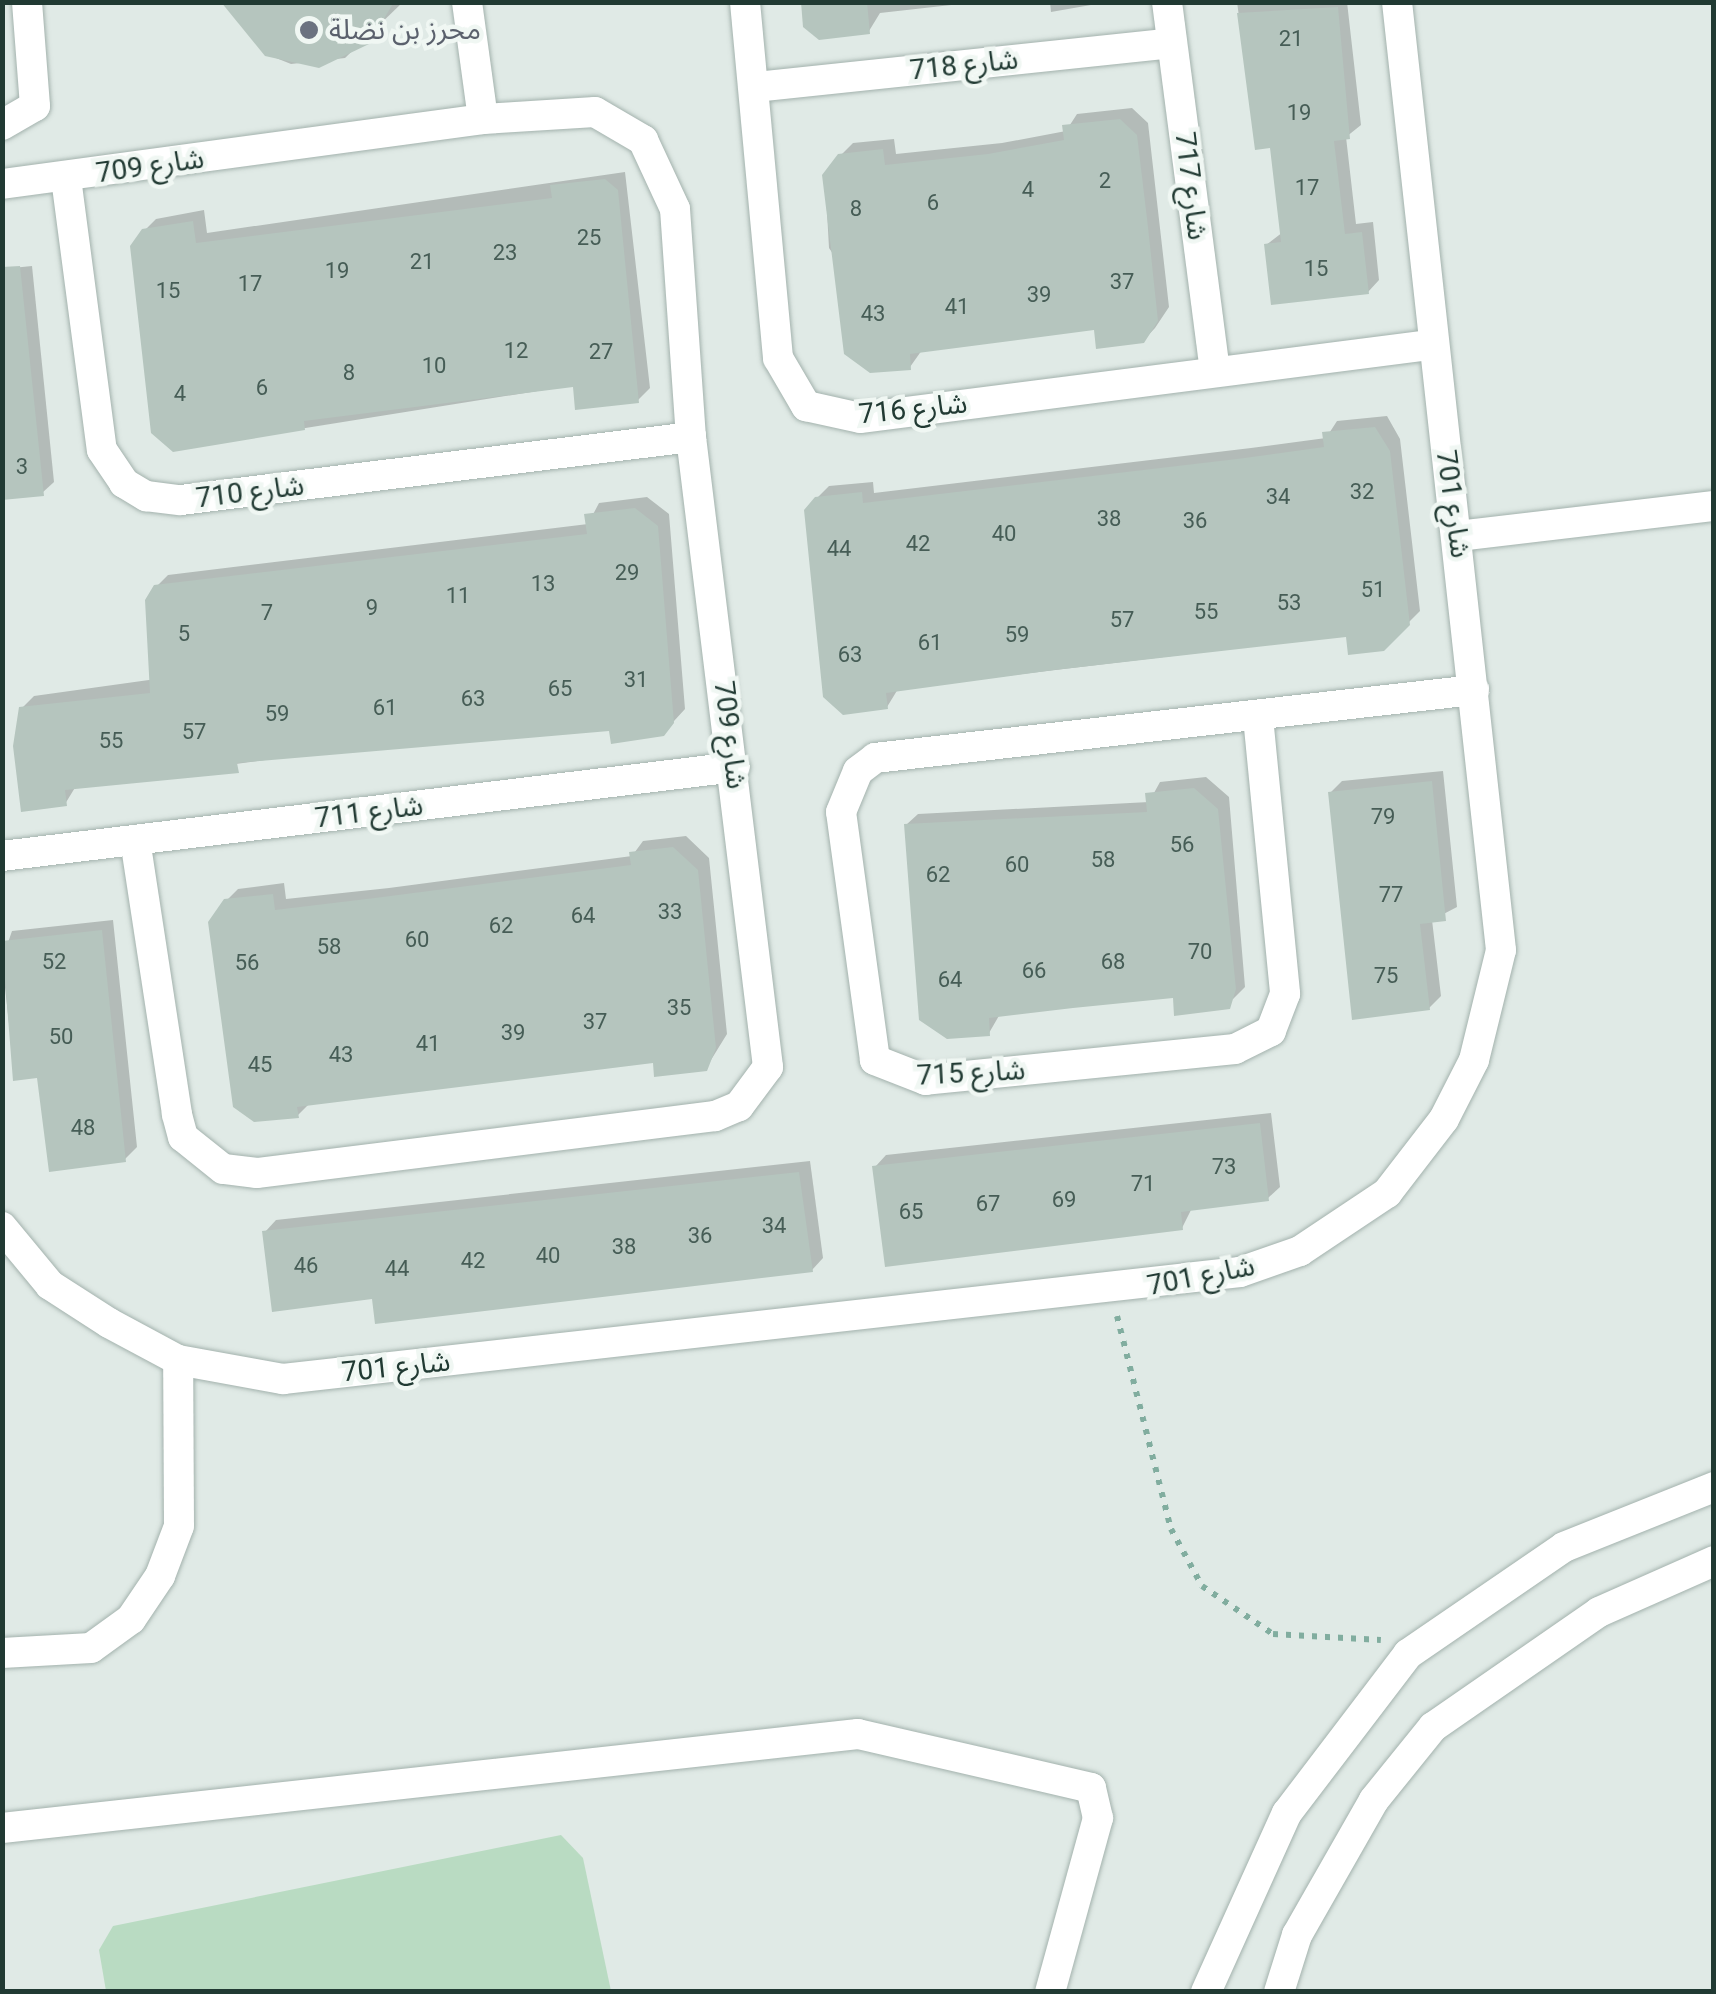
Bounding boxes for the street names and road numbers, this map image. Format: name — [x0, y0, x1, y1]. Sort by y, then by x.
street label: شارع 718 — [908, 43, 1020, 87]
street label: شارع 717 — [1168, 130, 1214, 242]
street label: شارع 709 — [94, 142, 206, 190]
street label: شارع 716 — [857, 387, 969, 431]
street label: شارع 701 — [1429, 448, 1477, 560]
street label: شارع 710 — [194, 469, 306, 515]
street label: شارع 709 — [707, 679, 753, 791]
street label: شارع 711 — [313, 789, 425, 835]
street label: شارع 715 — [916, 1053, 1026, 1093]
street label: شارع 701 — [1144, 1249, 1258, 1303]
street label: شارع 701 — [340, 1345, 452, 1389]

